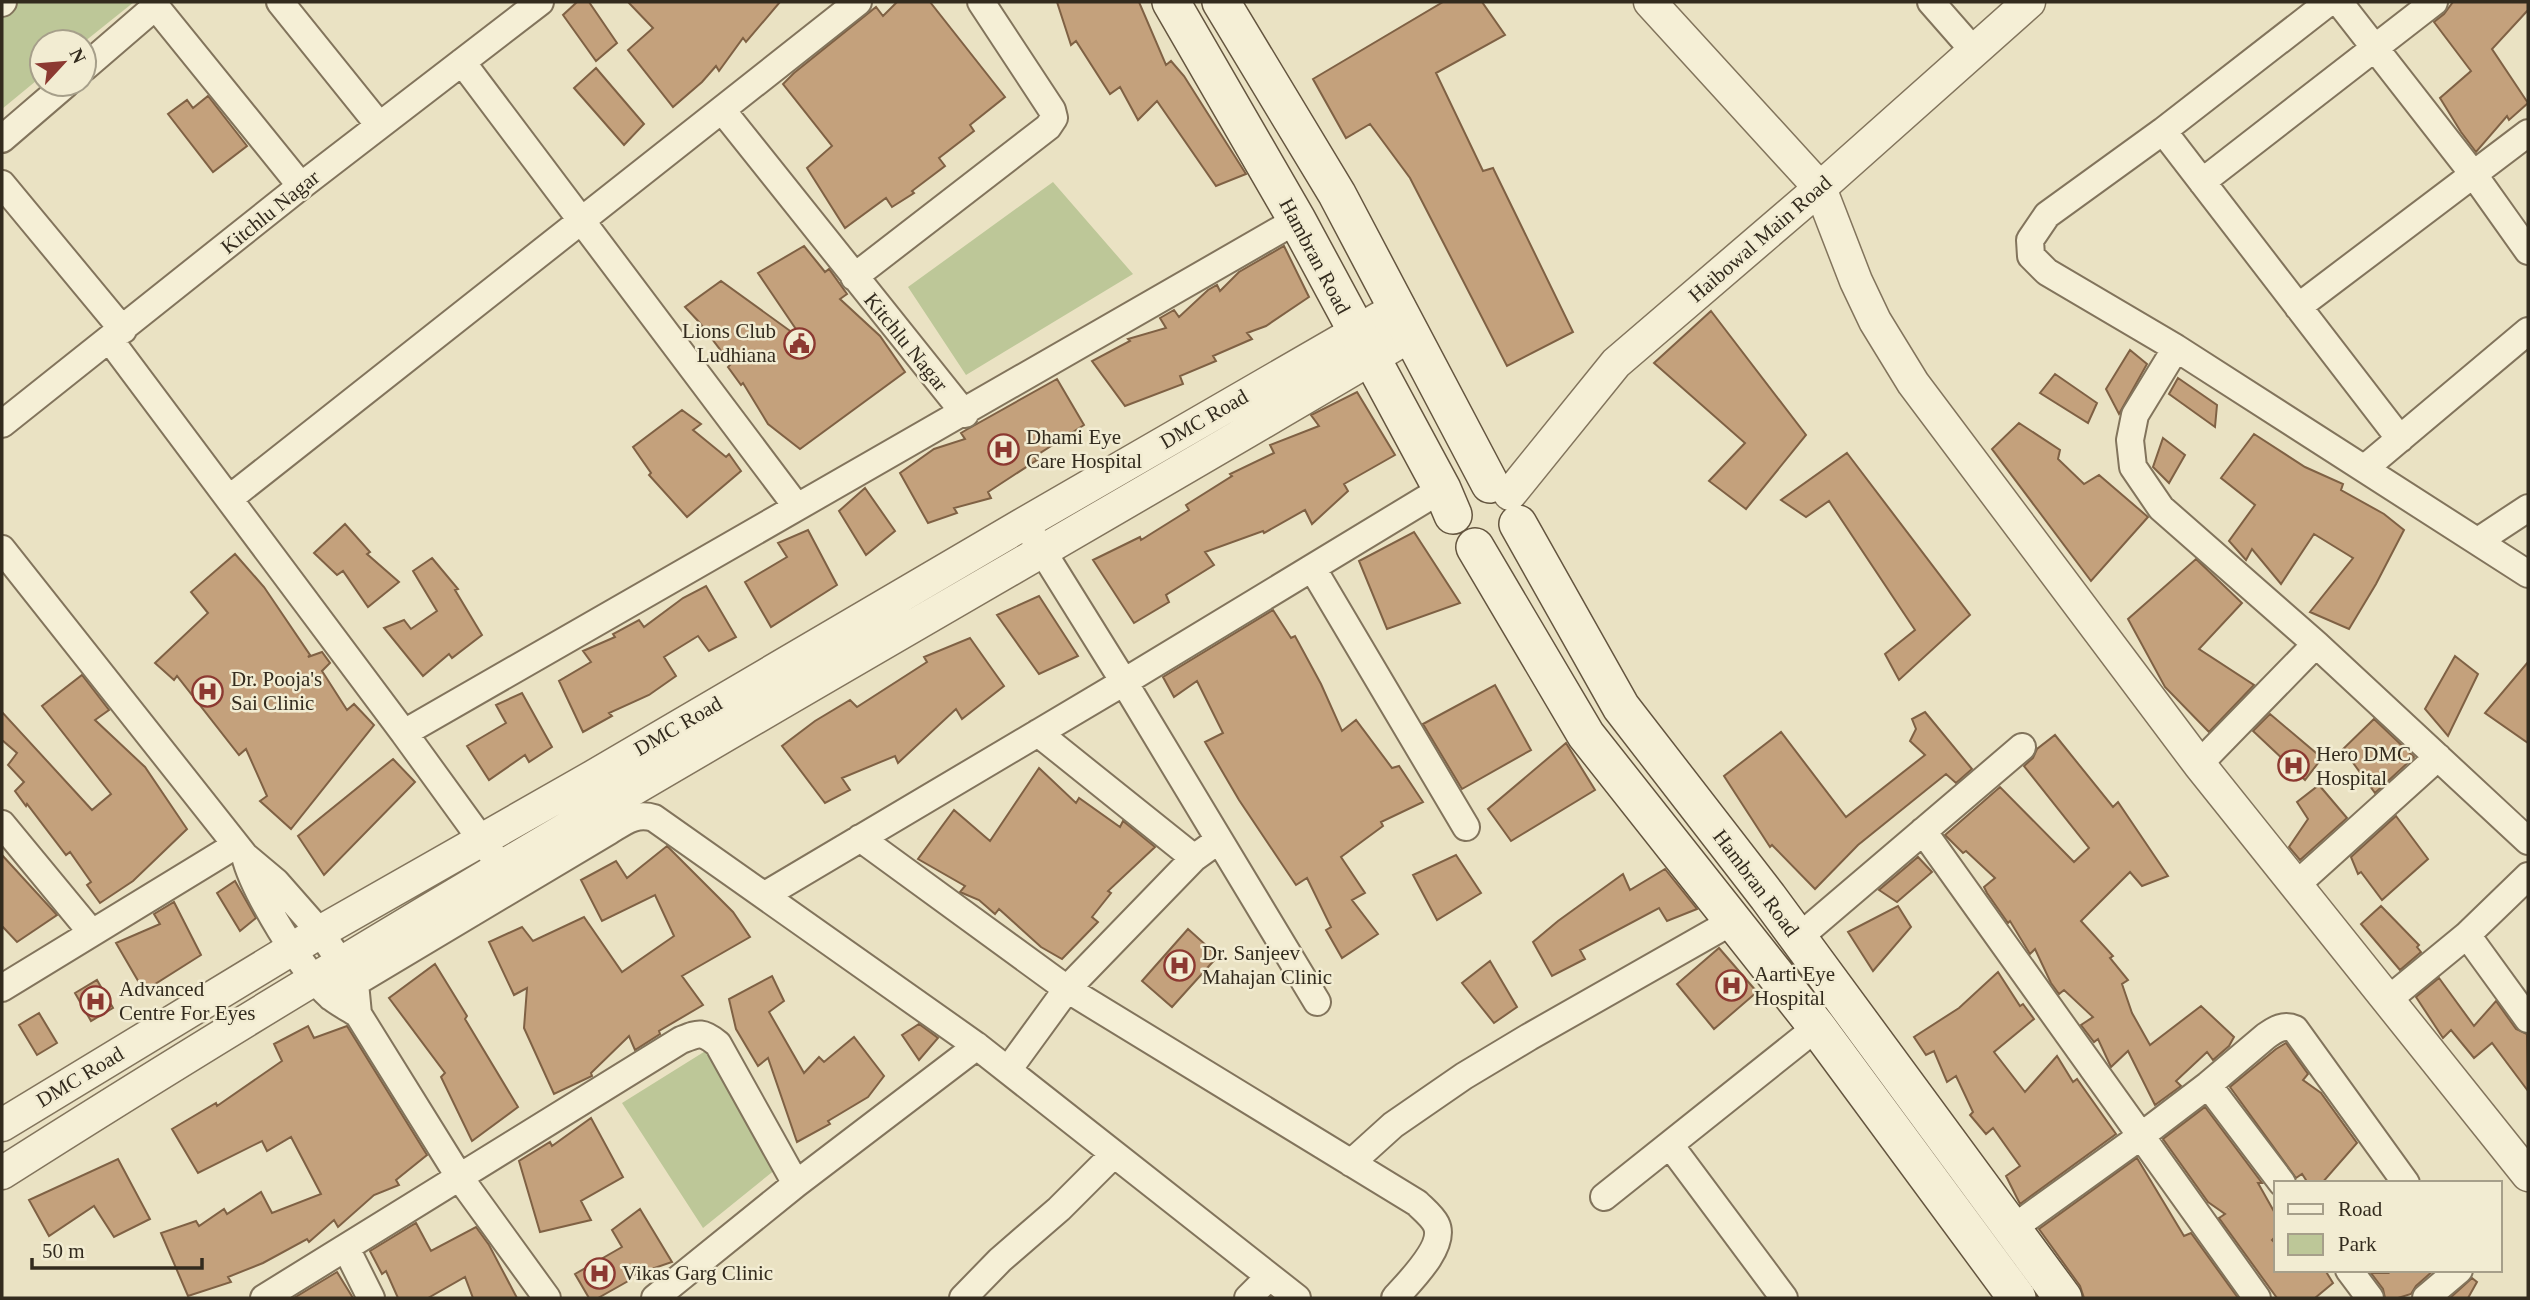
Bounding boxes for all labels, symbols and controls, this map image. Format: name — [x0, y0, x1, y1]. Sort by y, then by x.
north arrow — [28, 28, 98, 98]
text: N — [65, 45, 90, 67]
street label: Kitchlu Nagar — [216, 165, 324, 259]
street label: Haibowal Main Road — [1684, 170, 1836, 307]
street label: Hambran Road — [1274, 194, 1356, 318]
street label: Kitchlu Nagar — [859, 288, 953, 396]
place label: Lions Club Ludhiana — [682, 319, 777, 367]
public building icon: Lions Club Ludhiana — [782, 326, 816, 360]
street label: DMC Road — [1156, 384, 1253, 454]
place label: Dhami Eye Care Hospital — [1026, 425, 1142, 473]
hospital icon: Dhami Eye Care Hospital — [986, 432, 1020, 466]
place label: Dr. Pooja's Sai Clinic — [231, 667, 322, 715]
hospital icon: Dr. Pooja's Sai Clinic — [191, 674, 225, 708]
street label: DMC Road — [630, 691, 727, 761]
place label: Hero DMC Hospital — [2316, 742, 2411, 790]
hospital icon: Hero DMC Hospital — [2276, 749, 2310, 783]
street label: Hambran Road — [1708, 825, 1804, 942]
place label: Dr. Sanjeev Mahajan Clinic — [1202, 941, 1332, 989]
hospital icon: Dr. Sanjeev Mahajan Clinic — [1162, 948, 1196, 982]
place label: Aarti Eye Hospital — [1754, 962, 1835, 1010]
hospital icon: Aarti Eye Hospital — [1714, 969, 1748, 1003]
place label: Advanced Centre For Eyes — [119, 977, 255, 1025]
hospital icon: Advanced Centre For Eyes — [79, 984, 113, 1018]
street label: DMC Road — [32, 1041, 128, 1112]
legend — [2274, 1181, 2502, 1272]
text: Road — [2338, 1197, 2383, 1221]
scale bar — [32, 1226, 201, 1270]
text: Park — [2338, 1232, 2377, 1256]
text: 50 m — [42, 1239, 85, 1263]
hospital icon: Vikas Garg Clinic — [582, 1256, 616, 1290]
place label: Vikas Garg Clinic — [622, 1261, 773, 1285]

